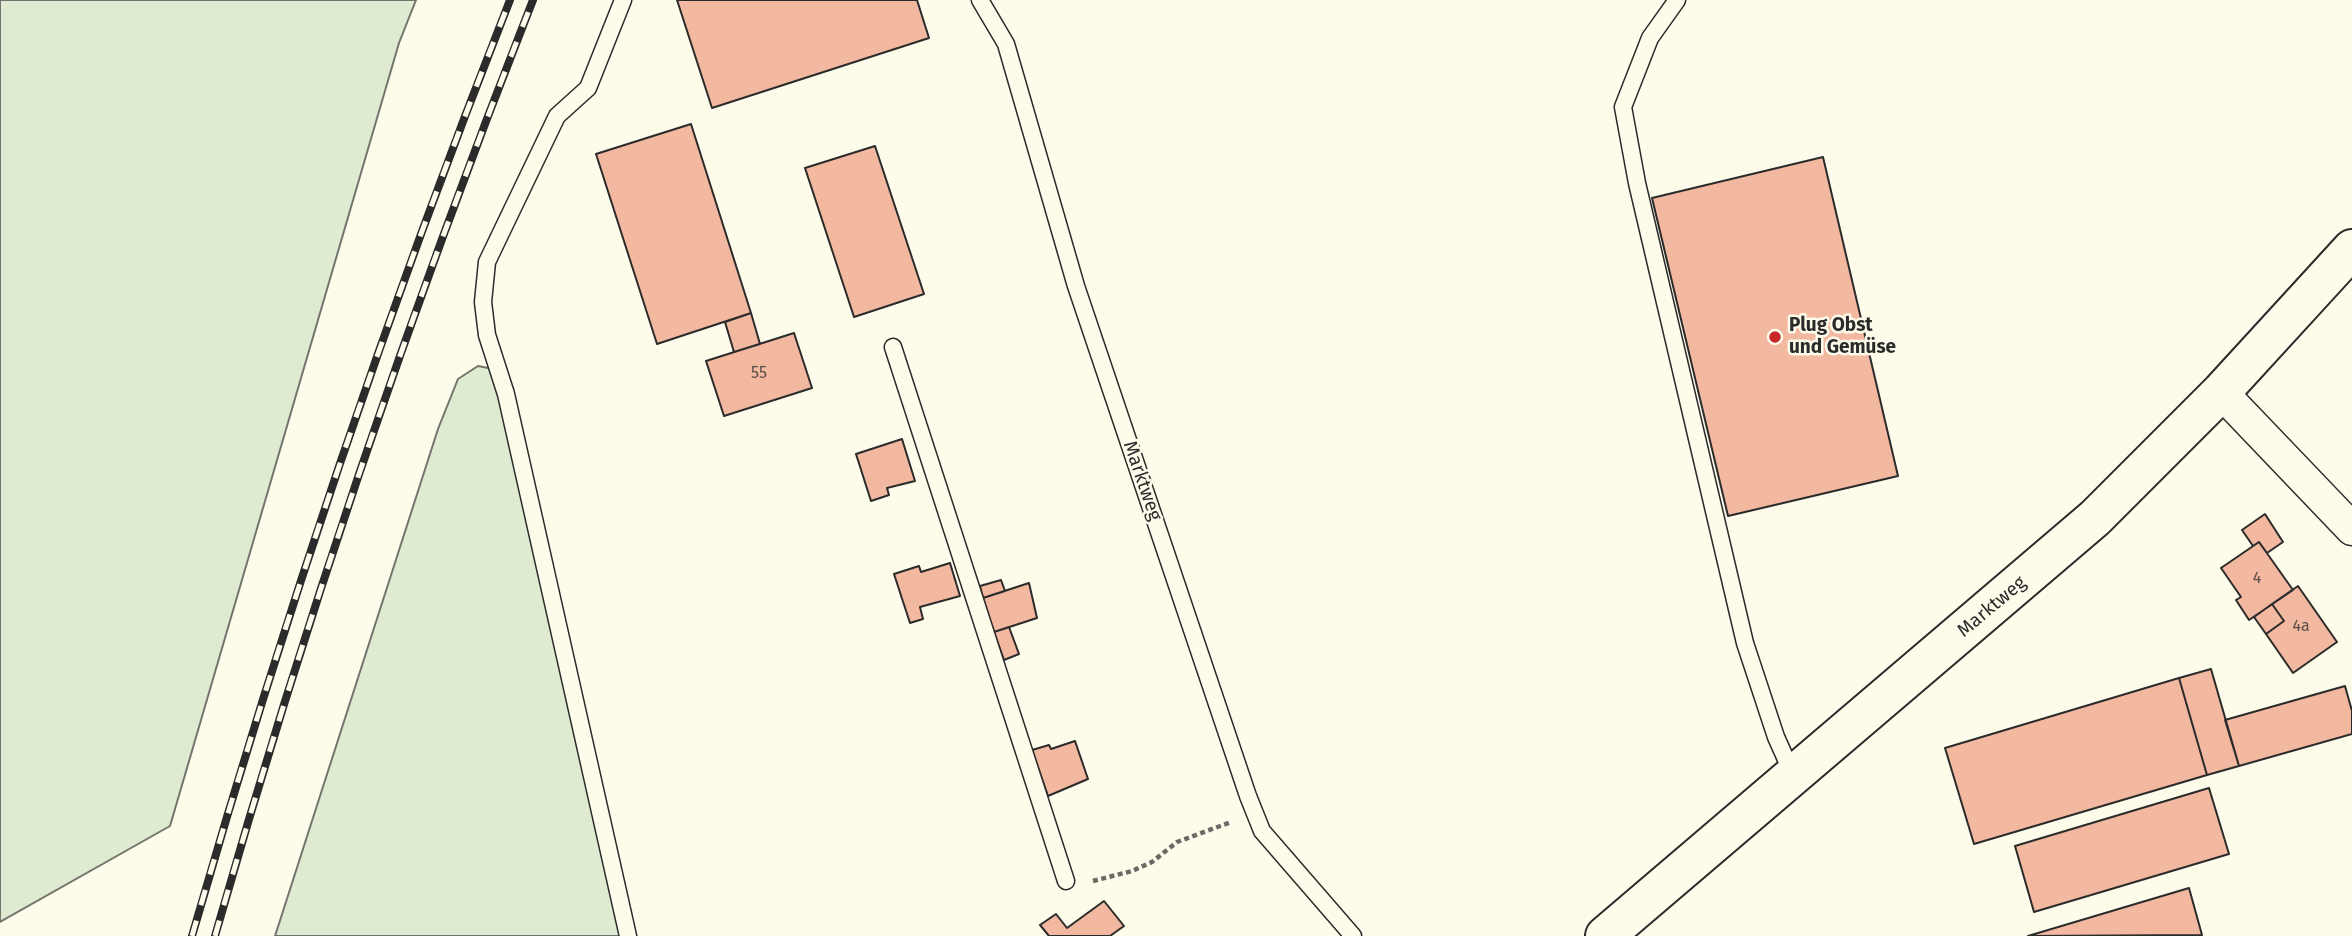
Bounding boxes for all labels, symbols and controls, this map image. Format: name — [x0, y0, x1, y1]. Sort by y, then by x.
place label: Plug Obst und Gemüse — [1789, 315, 1896, 359]
marker: Plug Obst und Gemüse — [1767, 329, 1783, 345]
house number: 55 — [751, 364, 767, 384]
street label: Marktweg — [1118, 438, 1166, 524]
house number: 4 — [2253, 569, 2261, 589]
street label: Marktweg — [1953, 572, 2031, 642]
house number: 4a — [2292, 617, 2310, 637]

